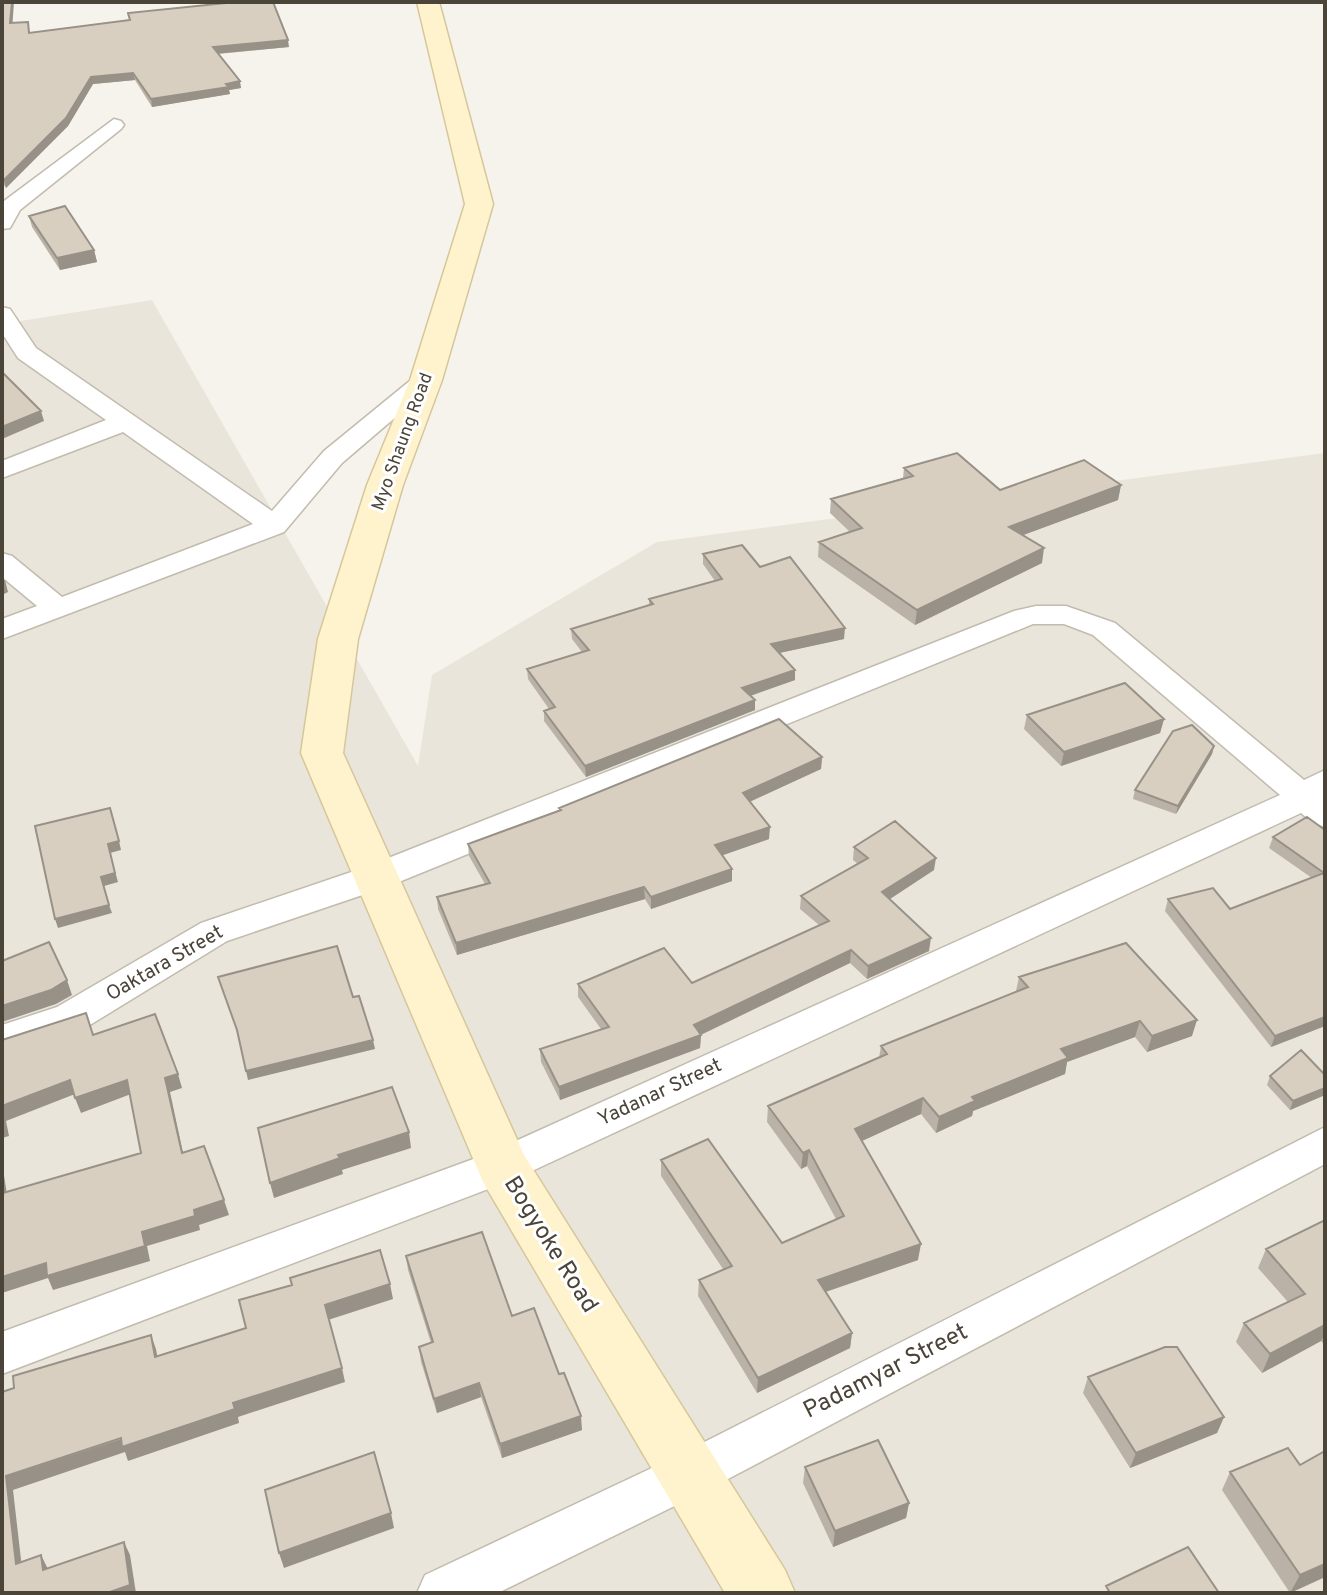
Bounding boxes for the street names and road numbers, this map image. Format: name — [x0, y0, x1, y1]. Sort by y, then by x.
street label: Myo Shaung Road — [367, 370, 439, 514]
street label: Oaktara Street — [102, 920, 228, 1008]
street label: Yadanar Street — [594, 1053, 726, 1133]
street label: Bogyoke Road — [496, 1171, 604, 1319]
street label: Padamyar Street — [799, 1318, 973, 1426]

